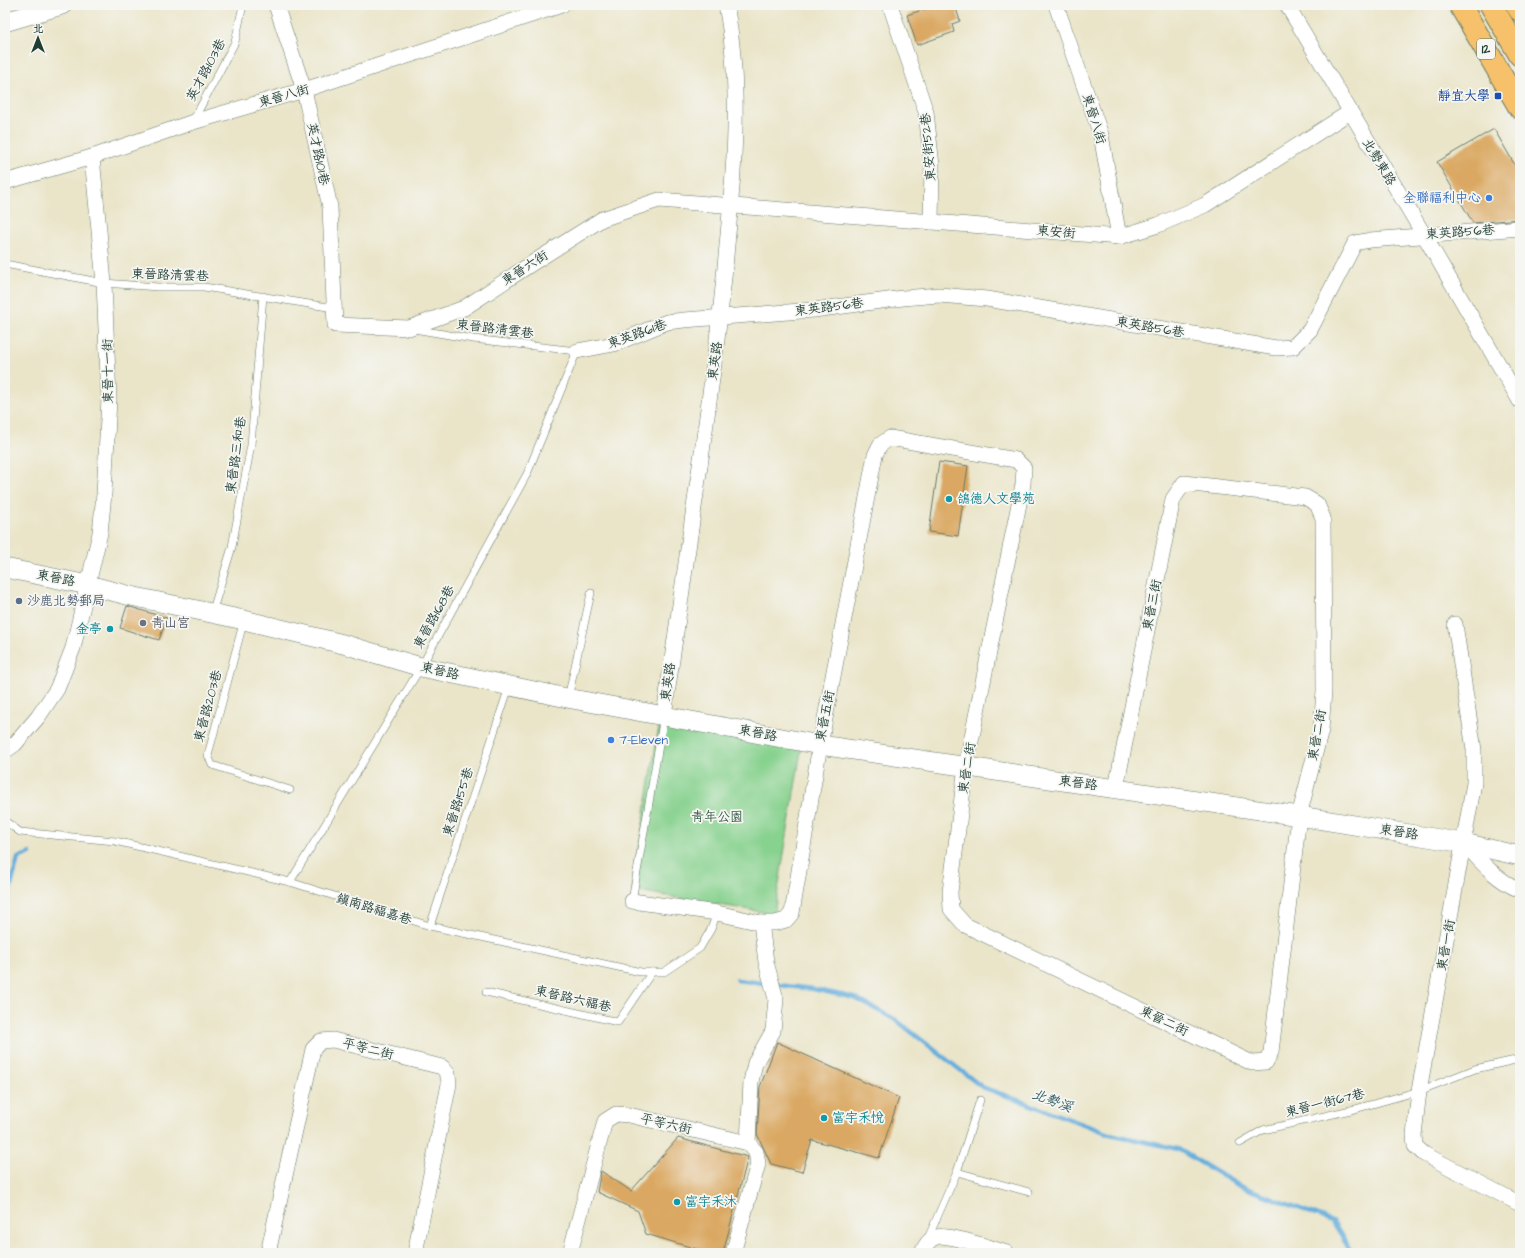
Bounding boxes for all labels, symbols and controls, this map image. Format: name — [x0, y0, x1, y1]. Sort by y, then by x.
north arrow — [18, 18, 58, 58]
text: 北 — [33, 21, 44, 36]
street label: 英才路103巷 — [182, 36, 230, 104]
road number: 12 — [1477, 39, 1495, 59]
street label: 東晉八街 — [257, 80, 311, 112]
place label: 靜宜大學 — [1438, 87, 1490, 105]
street label: 東晉八街 — [1078, 91, 1110, 147]
marker: 靜宜大學 — [1493, 91, 1503, 101]
street label: 東安街52巷 — [916, 112, 940, 182]
street label: 英才路101巷 — [303, 121, 333, 187]
street label: 北勢東路 — [1358, 135, 1400, 189]
place label: 全聯福利中心 — [1403, 189, 1481, 207]
marker: 全聯福利中心 — [1484, 193, 1494, 203]
street label: 東安街 — [1036, 221, 1076, 243]
street label: 東英路56巷 — [1425, 221, 1495, 243]
street label: 東晉六街 — [498, 246, 552, 290]
street label: 東晉路清雲巷 — [131, 265, 209, 285]
street label: 東英路56巷 — [793, 294, 865, 320]
street label: 東英路56巷 — [1114, 312, 1186, 342]
street label: 東晉路清雲巷 — [455, 315, 535, 343]
street label: 東英路61巷 — [605, 315, 669, 353]
street label: 東晉十一街 — [98, 338, 118, 404]
street label: 東英路 — [703, 340, 727, 382]
street label: 東晉路三和巷 — [222, 415, 250, 495]
place label: 鴿德人文學苑 — [957, 490, 1035, 508]
marker: 鴿德人文學苑 — [944, 494, 954, 504]
street label: 東晉路 — [35, 565, 77, 591]
street label: 東晉三街 — [1138, 578, 1166, 632]
street label: 東晉路168巷 — [409, 582, 459, 652]
place label: 沙鹿北勢郵局 — [27, 592, 105, 610]
marker: 沙鹿北勢郵局 — [14, 596, 24, 606]
place label: 青山宮 — [151, 614, 190, 632]
marker: 青山宮 — [138, 618, 148, 628]
place label: 金亭 — [76, 620, 102, 638]
marker: 金亭 — [105, 624, 115, 634]
street label: 東晉路 — [419, 658, 461, 684]
street label: 東英路 — [656, 661, 680, 703]
street label: 東晉路203巷 — [190, 668, 226, 744]
street label: 東晉五街 — [811, 689, 839, 743]
street label: 東晉二街 — [1304, 708, 1330, 762]
street label: 東晉路 — [737, 720, 779, 746]
place label: 7-Eleven — [619, 731, 669, 749]
marker: 7-Eleven — [606, 735, 616, 745]
street label: 東晉二街 — [954, 741, 980, 795]
street label: 東晉路155巷 — [438, 765, 478, 839]
street label: 東晉路 — [1057, 771, 1099, 795]
park label: 青年公園 — [691, 808, 743, 826]
street label: 東晉路 — [1378, 820, 1420, 844]
street label: 鎮南路福嘉巷 — [334, 889, 414, 929]
street label: 東晉一街 — [1433, 918, 1459, 972]
street label: 東晉路六福巷 — [533, 981, 613, 1017]
street label: 東晉二街 — [1137, 1002, 1191, 1040]
street label: 平等二街 — [341, 1034, 395, 1064]
water label: 北勢溪 — [1029, 1084, 1076, 1118]
street label: 東晉一街67巷 — [1283, 1084, 1367, 1122]
street label: 平等六街 — [639, 1109, 693, 1139]
place label: 富宇禾悅 — [832, 1109, 884, 1127]
marker: 富宇禾悅 — [819, 1113, 829, 1123]
place label: 富宇禾沐 — [685, 1193, 737, 1211]
marker: 富宇禾沐 — [672, 1197, 682, 1207]

